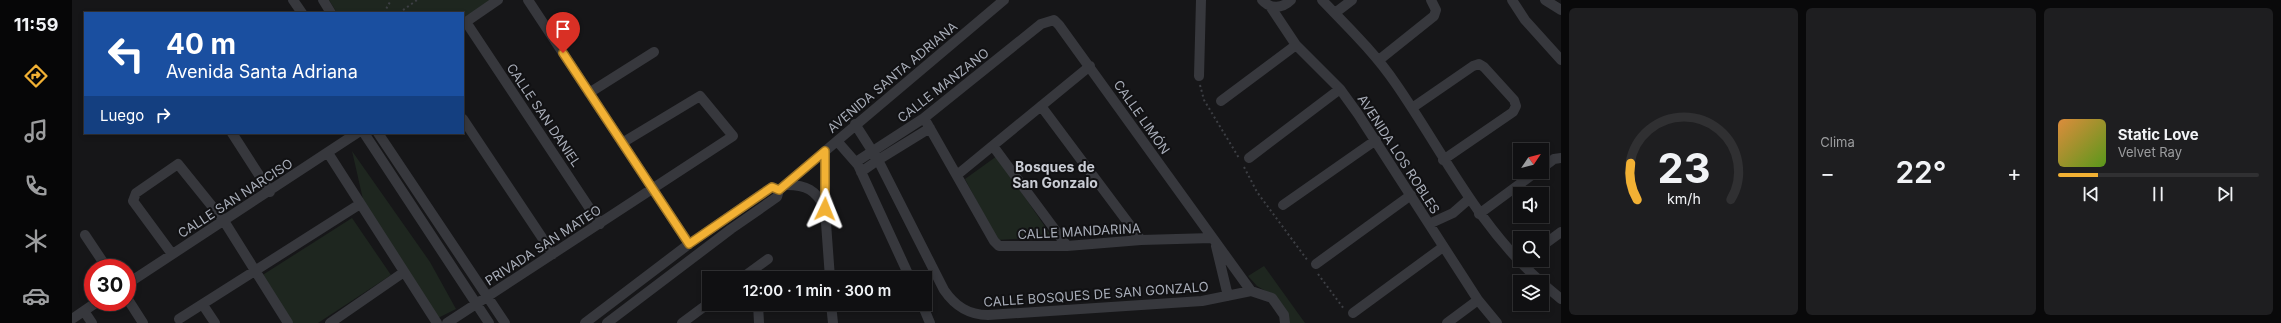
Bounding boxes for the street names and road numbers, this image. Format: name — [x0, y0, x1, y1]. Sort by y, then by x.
street label: AVENIDA SANTA ADRIANA — [824, 18, 960, 136]
street label: CALLE MANZANO — [894, 44, 992, 126]
street label: CALLE SAN DANIEL — [503, 60, 585, 170]
street label: CALLE LIMÓN — [1111, 77, 1173, 157]
street label: AVENIDA LOS ROBLES — [1354, 91, 1444, 217]
street label: CALLE SAN NARCISO — [175, 155, 295, 241]
street label: PRIVADA SAN MATEO — [482, 201, 604, 289]
street label: CALLE MANDARINA — [1017, 220, 1141, 242]
street label: CALLE BOSQUES DE SAN GONZALO — [983, 278, 1209, 310]

